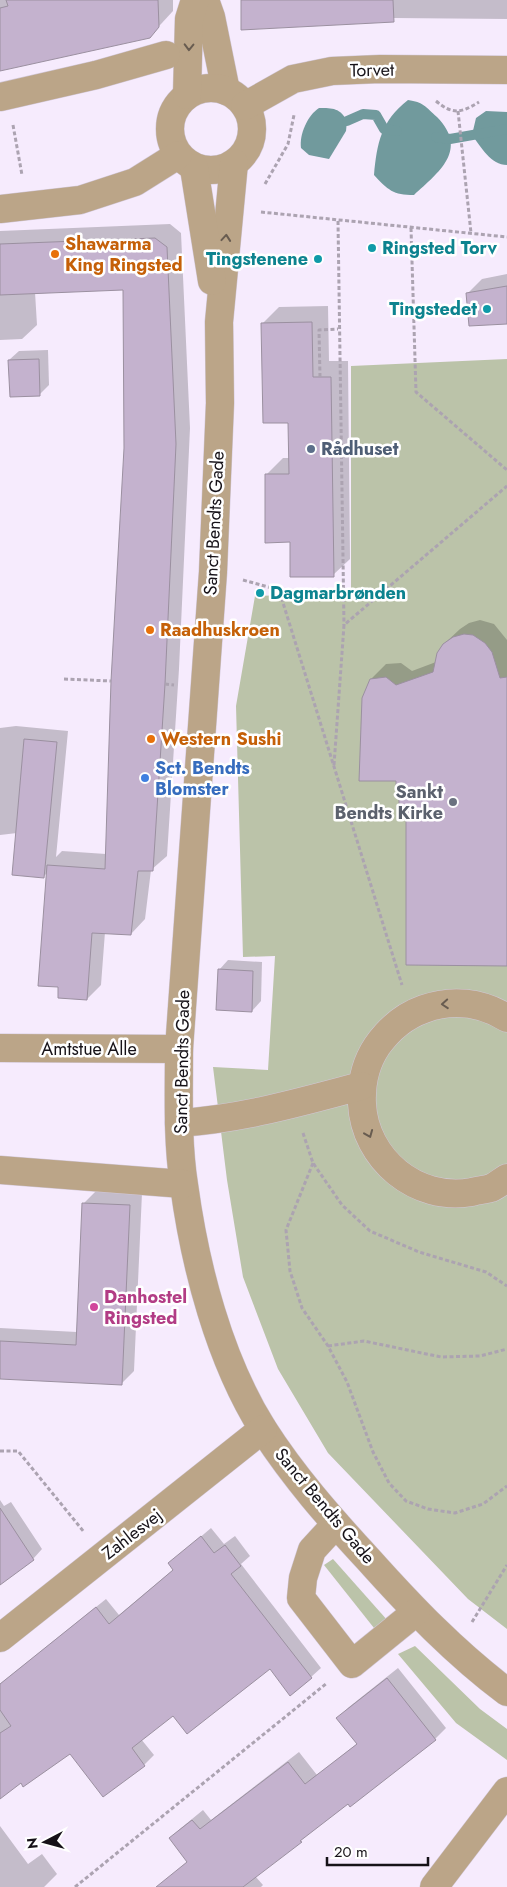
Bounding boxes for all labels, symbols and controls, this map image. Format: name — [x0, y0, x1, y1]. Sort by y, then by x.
one-way arrow — [184, 44, 194, 51]
street label: Torvet — [350, 57, 395, 83]
place label: Shawarma King Ringsted — [65, 231, 183, 278]
one-way arrow — [220, 234, 231, 242]
place label: Ringsted Torv — [382, 235, 498, 261]
marker: Ringsted Torv — [366, 242, 378, 254]
place label: Tingstenene — [206, 246, 308, 272]
marker: Shawarma King Ringsted — [49, 248, 61, 260]
marker: Tingstenene — [312, 253, 324, 265]
place label: Tingstedet — [389, 296, 477, 322]
marker: Tingstedet — [481, 303, 493, 315]
place label: Rådhuset — [321, 436, 399, 462]
marker: Rådhuset — [305, 443, 317, 455]
street label: Sanct Bendts Gade — [197, 450, 231, 596]
place label: Dagmarbrønden — [270, 580, 406, 606]
marker: Dagmarbrønden — [254, 587, 266, 599]
place label: Raadhuskroen — [160, 617, 280, 643]
marker: Raadhuskroen — [144, 624, 156, 636]
place label: Western Sushi — [161, 726, 281, 752]
marker: Western Sushi — [145, 733, 157, 745]
place label: Sct. Bendts Blomster — [155, 755, 250, 802]
marker: Sct. Bendts Blomster — [139, 772, 151, 784]
place label: Sankt Bendts Kirke — [335, 779, 443, 826]
marker: Sankt Bendts Kirke — [447, 796, 459, 808]
street label: Sanct Bendts Gade — [168, 990, 196, 1134]
one-way arrow — [441, 998, 449, 1009]
street label: Amtstue Alle — [41, 1036, 137, 1062]
one-way arrow — [363, 1129, 373, 1138]
place label: Danhostel Ringsted — [104, 1284, 187, 1331]
marker: Danhostel Ringsted — [88, 1301, 100, 1313]
street label: Sanct Bendts Gade — [269, 1442, 381, 1570]
street label: Zahlesvej — [96, 1502, 168, 1566]
north arrow — [20, 1817, 70, 1867]
scale bar — [327, 1834, 428, 1866]
text: N — [22, 1837, 43, 1850]
text: 20 m — [334, 1841, 368, 1863]

